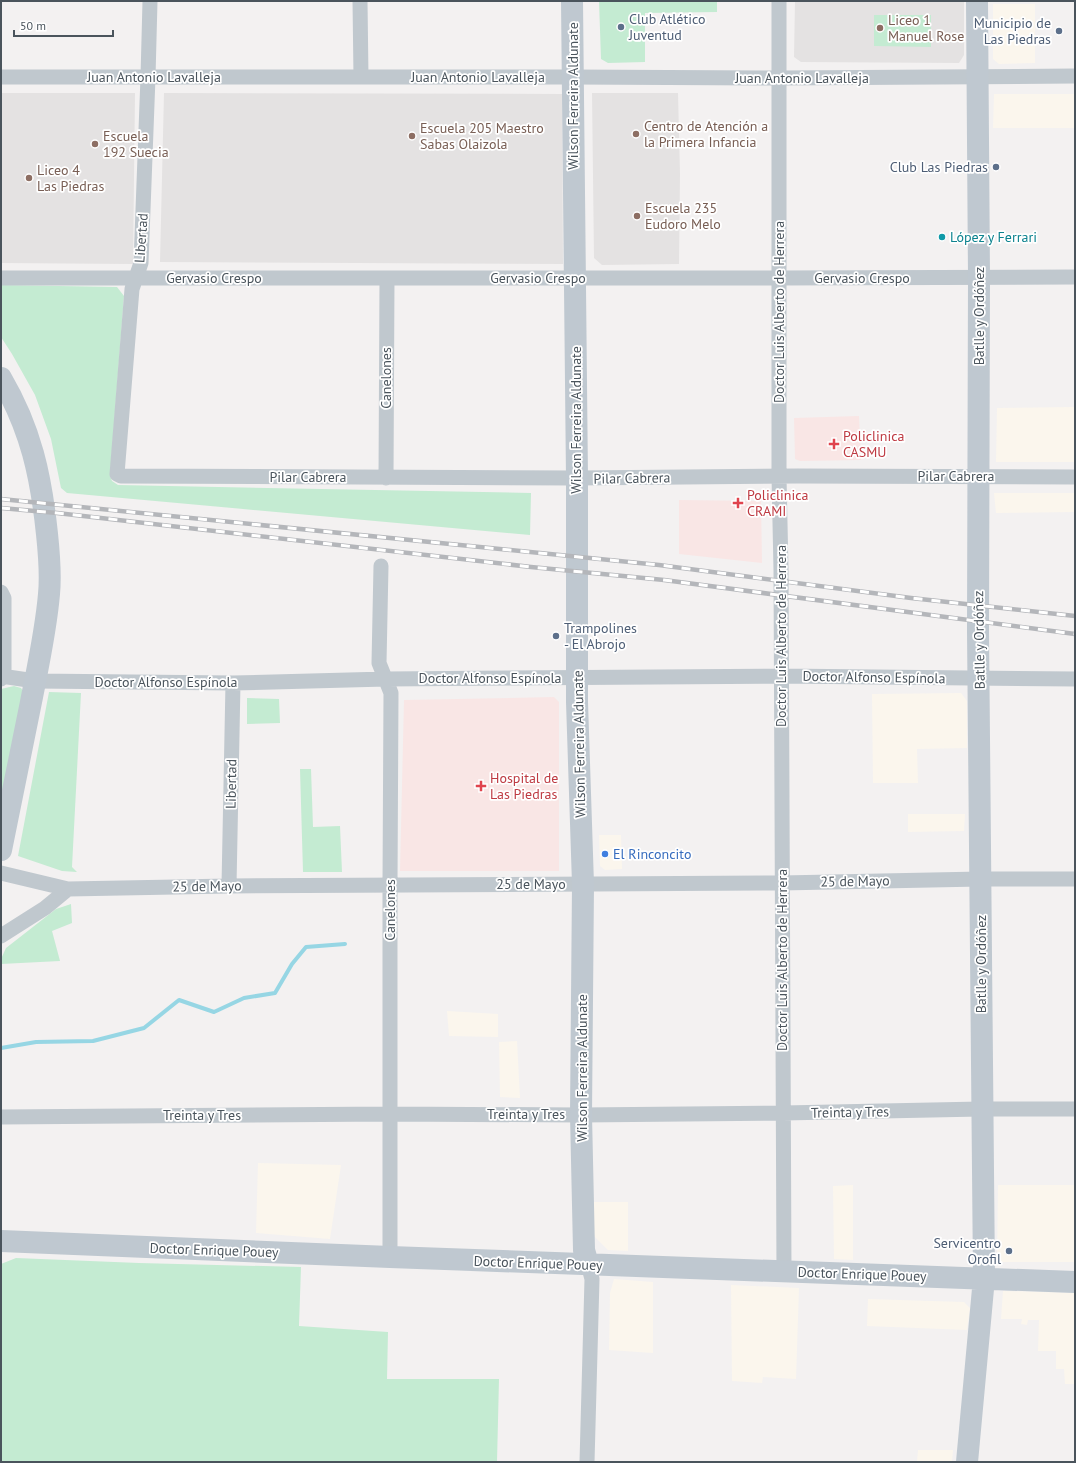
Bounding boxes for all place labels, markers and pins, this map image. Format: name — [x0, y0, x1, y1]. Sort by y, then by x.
place label: Club Atlético Juventud — [628, 10, 705, 44]
place label: Liceo 1 Manuel Rose — [888, 11, 964, 45]
place label: Municipio de Las Piedras — [974, 14, 1051, 48]
marker: Club Atlético Juventud — [616, 22, 626, 32]
marker: Liceo 1 Manuel Rose — [875, 23, 885, 33]
marker: Municipio de Las Piedras — [1054, 26, 1064, 36]
place label: Centro de Atención a la Primera Infancia — [644, 117, 768, 151]
place label: Escuela 205 Maestro Sabas Olaizola — [420, 119, 544, 153]
place label: Escuela 192 Suecia — [103, 127, 169, 161]
marker: Centro de Atención a la Primera Infancia — [631, 129, 641, 139]
marker: Escuela 205 Maestro Sabas Olaizola — [407, 131, 417, 141]
marker: Escuela 192 Suecia — [90, 139, 100, 149]
place label: Club Las Piedras — [890, 158, 988, 176]
place label: Liceo 4 Las Piedras — [37, 161, 104, 195]
marker: Club Las Piedras — [991, 162, 1001, 172]
marker: Liceo 4 Las Piedras — [24, 173, 34, 183]
place label: Escuela 235 Eudoro Melo — [645, 199, 721, 233]
marker: Escuela 235 Eudoro Melo — [632, 211, 642, 221]
place label: López y Ferrari — [950, 228, 1037, 246]
marker: López y Ferrari — [937, 232, 947, 242]
place label: Policlinica CASMU — [843, 427, 905, 461]
marker: Policlinica CASMU — [828, 438, 840, 450]
place label: Policlinica CRAMI — [747, 486, 809, 520]
marker: Policlinica CRAMI — [732, 497, 744, 509]
place label: Trampolines - El Abrojo — [564, 619, 637, 653]
marker: Trampolines - El Abrojo — [551, 631, 561, 641]
place label: Hospital de Las Piedras — [490, 769, 558, 803]
marker: Hospital de Las Piedras — [475, 780, 487, 792]
place label: El Rinconcito — [613, 845, 691, 863]
marker: El Rinconcito — [600, 849, 610, 859]
place label: Servicentro Orofil — [933, 1234, 1001, 1268]
marker: Servicentro Orofil — [1004, 1246, 1014, 1256]

